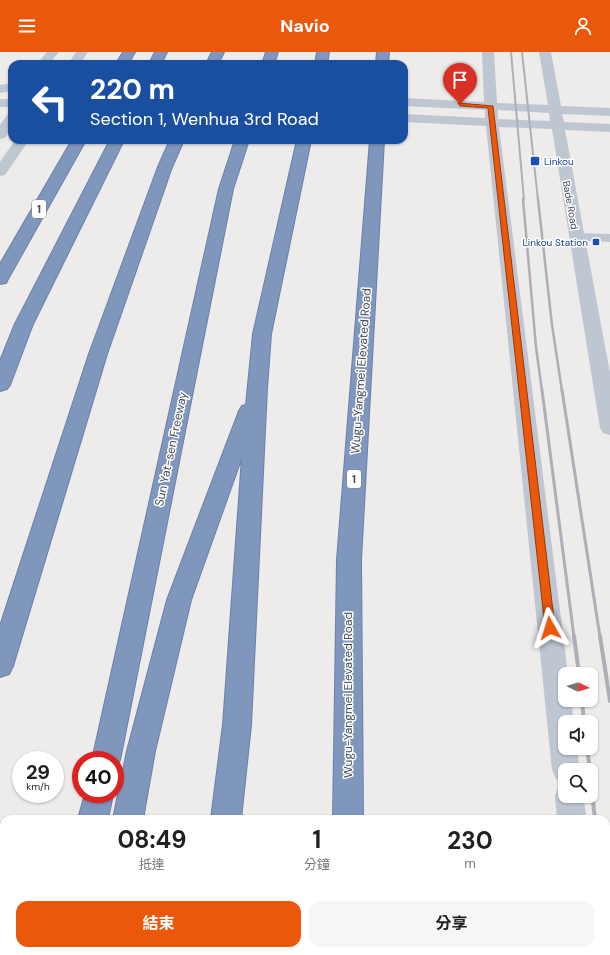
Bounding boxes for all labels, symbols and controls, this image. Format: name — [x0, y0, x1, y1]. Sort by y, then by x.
text: Navio — [280, 14, 330, 38]
icon: menu — [16, 15, 38, 37]
icon: person — [572, 15, 594, 37]
pin — [443, 63, 477, 104]
icon: arrive — [449, 69, 471, 91]
text: 220 m — [90, 71, 175, 108]
icon: left — [24, 76, 76, 128]
text: Section 1, Wenhua 3rd Road — [90, 107, 319, 131]
marker: Linkou — [529, 155, 541, 167]
place label: Linkou — [544, 155, 574, 168]
street label: Bade Road — [560, 180, 581, 231]
road number: 1 — [32, 200, 46, 218]
place label: Linkou Station — [523, 236, 588, 249]
marker: Linkou Station — [591, 237, 601, 247]
street label: Wugu-Yangmei Elevated Road — [347, 288, 375, 454]
street label: Sun Yat-sen Freeway — [151, 390, 191, 508]
road number: 1 — [347, 470, 361, 488]
position arrow — [529, 607, 571, 649]
street label: Wugu-Yangmei Elevated Road — [340, 612, 356, 778]
north arrow — [558, 667, 598, 707]
map controls — [558, 667, 598, 803]
button: sound — [558, 715, 598, 755]
speed limit sign: 40 — [72, 751, 124, 803]
text: 29 — [26, 759, 50, 785]
button: search — [558, 763, 598, 803]
text: km/h — [26, 780, 50, 793]
text: 08:49 — [117, 824, 186, 855]
text: 1 — [313, 824, 321, 855]
text: 230 — [447, 825, 493, 856]
text: m — [464, 855, 476, 872]
text: 抵達 — [139, 856, 165, 873]
text: 分鐘 — [304, 856, 330, 873]
button: 結束 — [16, 901, 301, 947]
button: 分享 — [309, 901, 594, 947]

